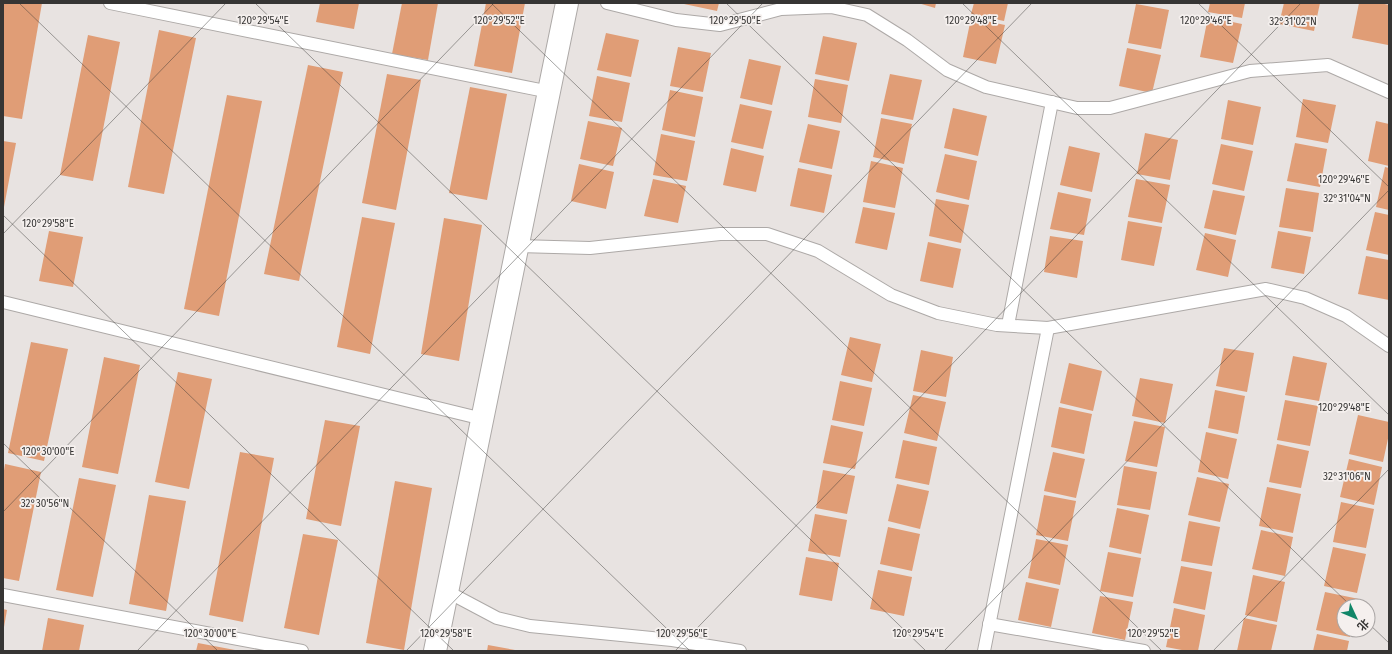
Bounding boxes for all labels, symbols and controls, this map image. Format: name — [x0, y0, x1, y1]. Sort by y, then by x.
text: 120°29'54"E — [237, 15, 289, 27]
text: 120°29'52"E — [473, 15, 525, 27]
text: 120°29'50"E — [709, 15, 761, 27]
text: 120°29'48"E — [945, 15, 997, 27]
text: 120°29'46"E — [1180, 15, 1232, 27]
text: 32°31'02"N — [1269, 16, 1317, 28]
text: 120°29'46"E — [1318, 174, 1370, 186]
text: 32°31'04"N — [1323, 193, 1371, 205]
text: 120°29'58"E — [22, 218, 74, 230]
text: 120°29'48"E — [1318, 402, 1370, 414]
text: 120°30'00"E — [21, 446, 75, 458]
text: 32°31'06"N — [1323, 471, 1371, 483]
text: 32°30'56"N — [21, 498, 69, 510]
north arrow — [1336, 598, 1376, 638]
text: 北 — [1354, 616, 1371, 633]
text: 120°30'00"E — [183, 628, 237, 640]
text: 120°29'58"E — [420, 628, 472, 640]
text: 120°29'56"E — [656, 628, 708, 640]
text: 120°29'54"E — [892, 628, 944, 640]
text: 120°29'52"E — [1127, 628, 1179, 640]

